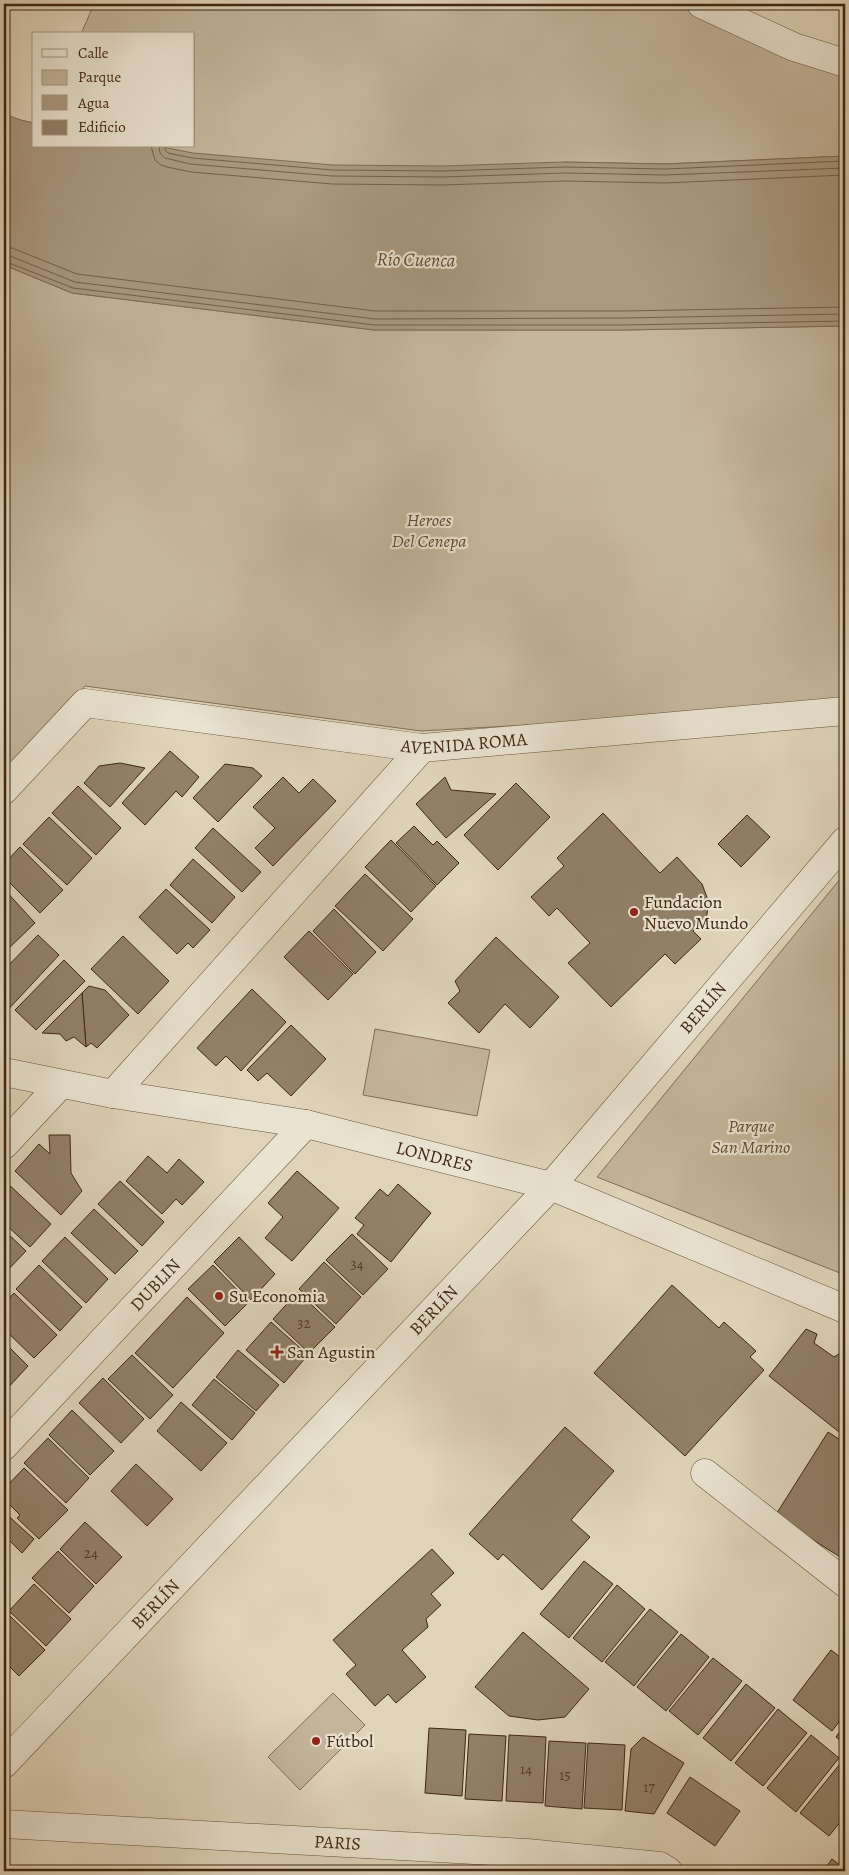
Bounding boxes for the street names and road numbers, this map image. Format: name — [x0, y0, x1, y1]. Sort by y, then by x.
street label: AVENIDA ROMA — [399, 727, 529, 760]
street label: BERLÍN — [674, 977, 732, 1039]
street label: LONDRES — [393, 1135, 475, 1178]
street label: DUBLIN — [125, 1253, 186, 1316]
street label: BERLÍN — [404, 1280, 463, 1340]
street label: BERLÍN — [126, 1574, 185, 1634]
street label: PARIS — [313, 1829, 362, 1856]

